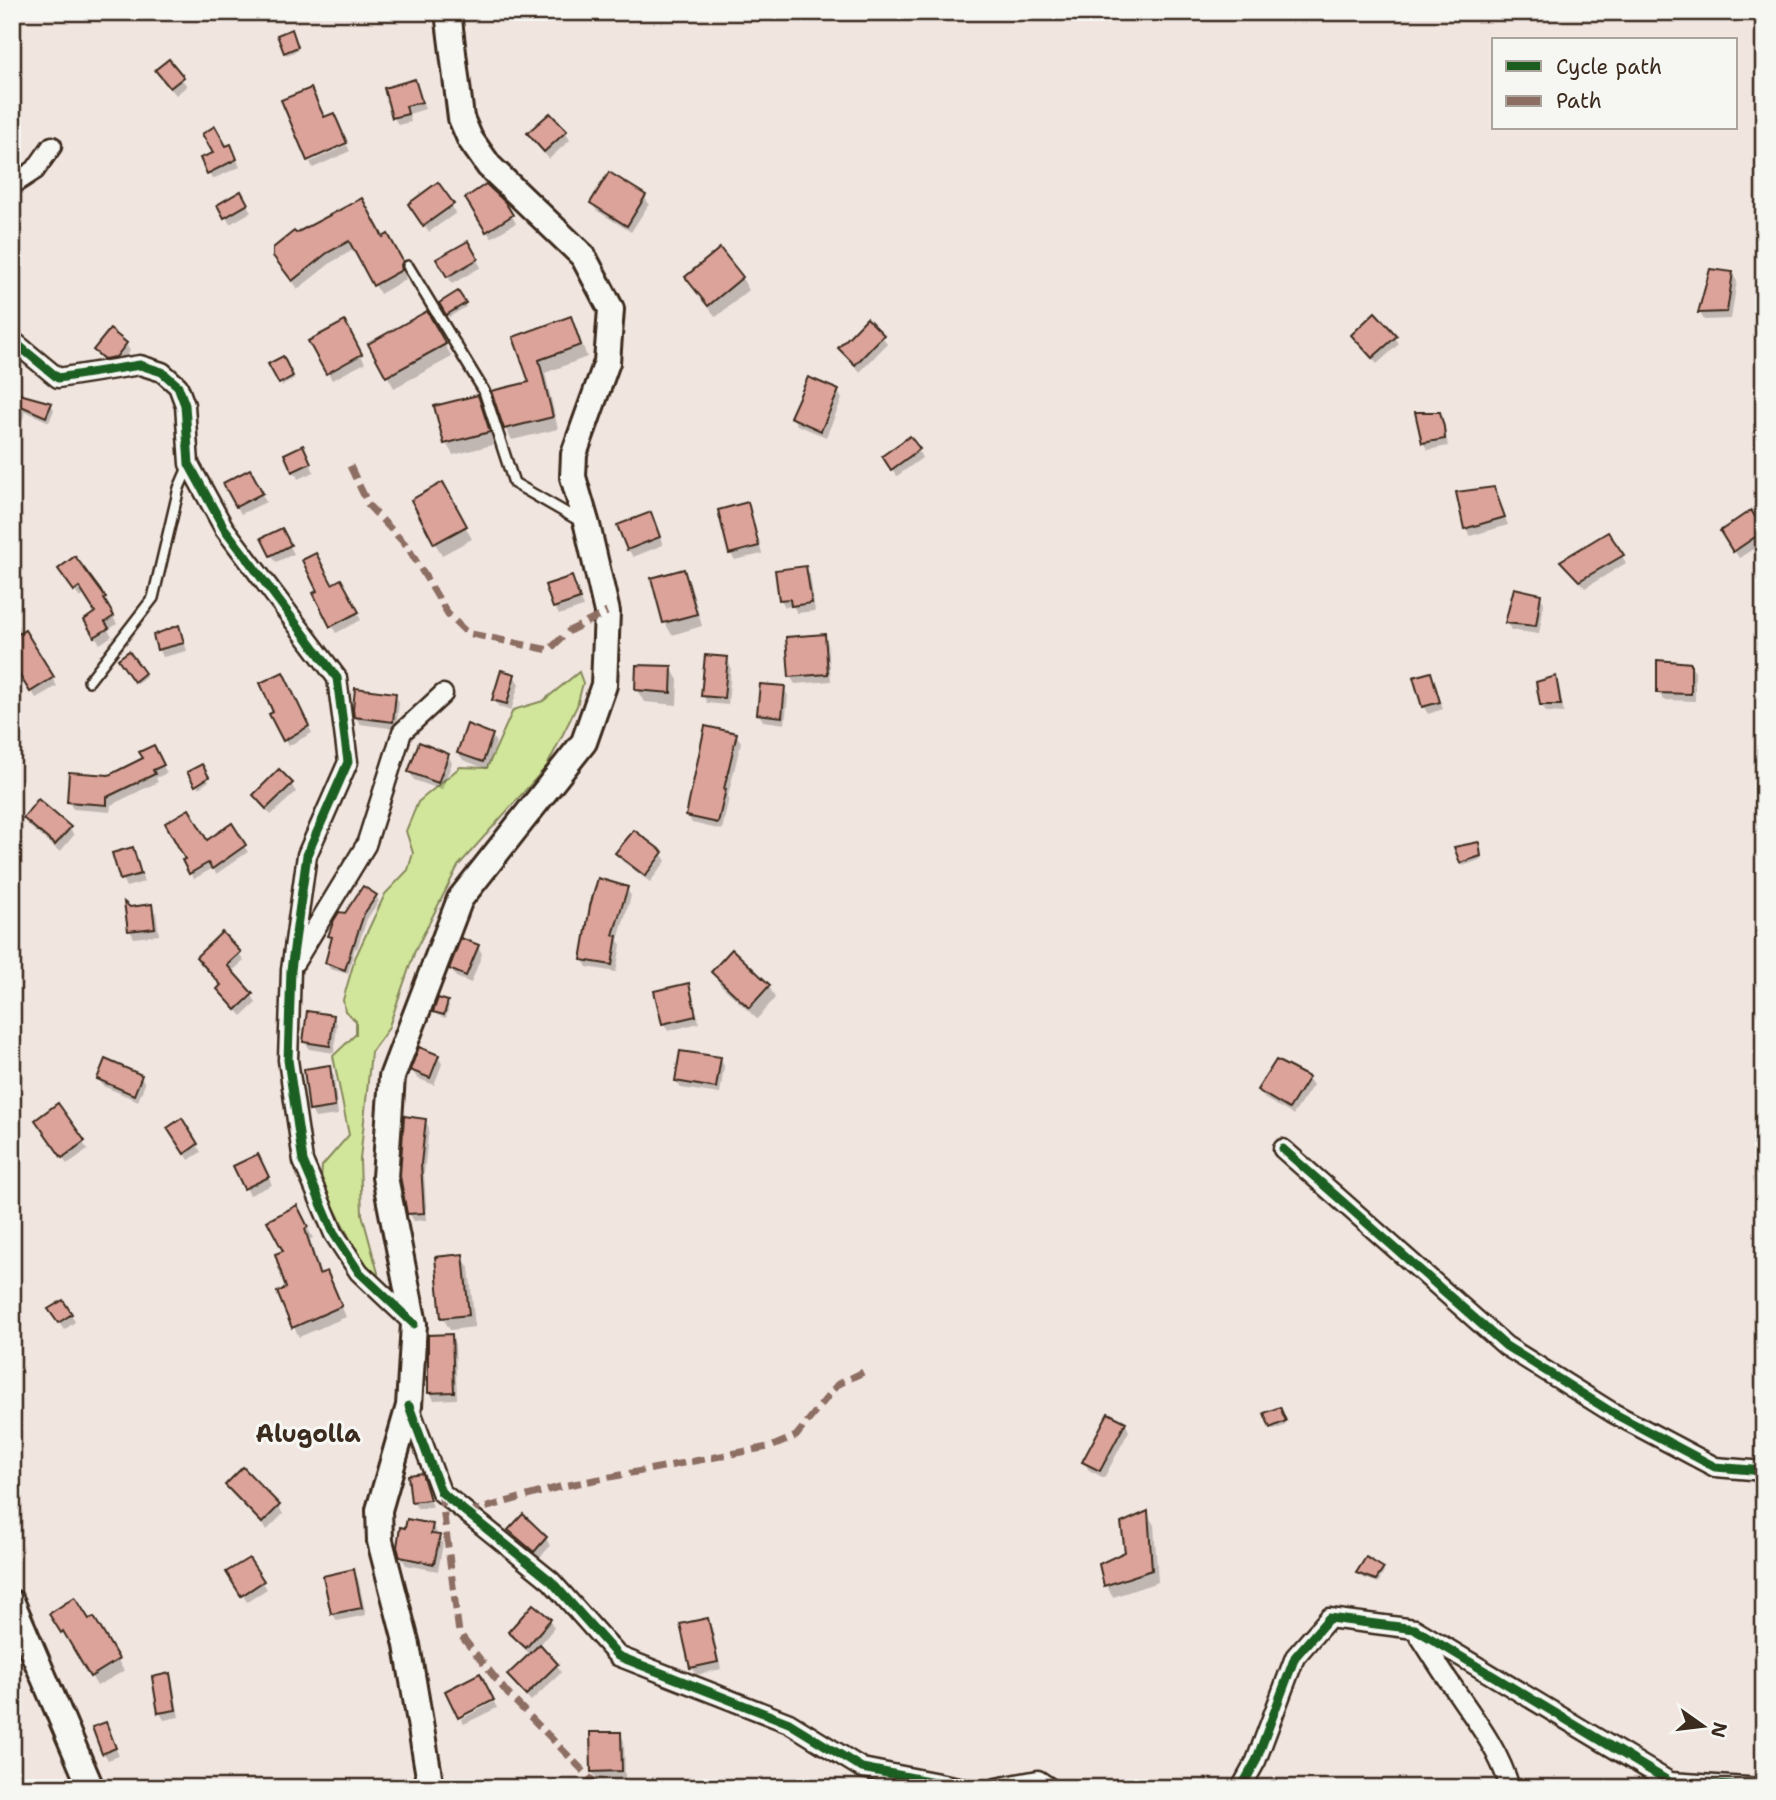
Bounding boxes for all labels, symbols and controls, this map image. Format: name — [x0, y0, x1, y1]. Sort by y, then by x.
legend — [1492, 38, 1738, 130]
text: Cycle path — [1556, 53, 1662, 81]
text: Path — [1556, 87, 1602, 115]
district label: Alugolla — [255, 1418, 361, 1450]
north arrow — [1668, 1692, 1738, 1762]
text: N — [1705, 1720, 1733, 1740]

